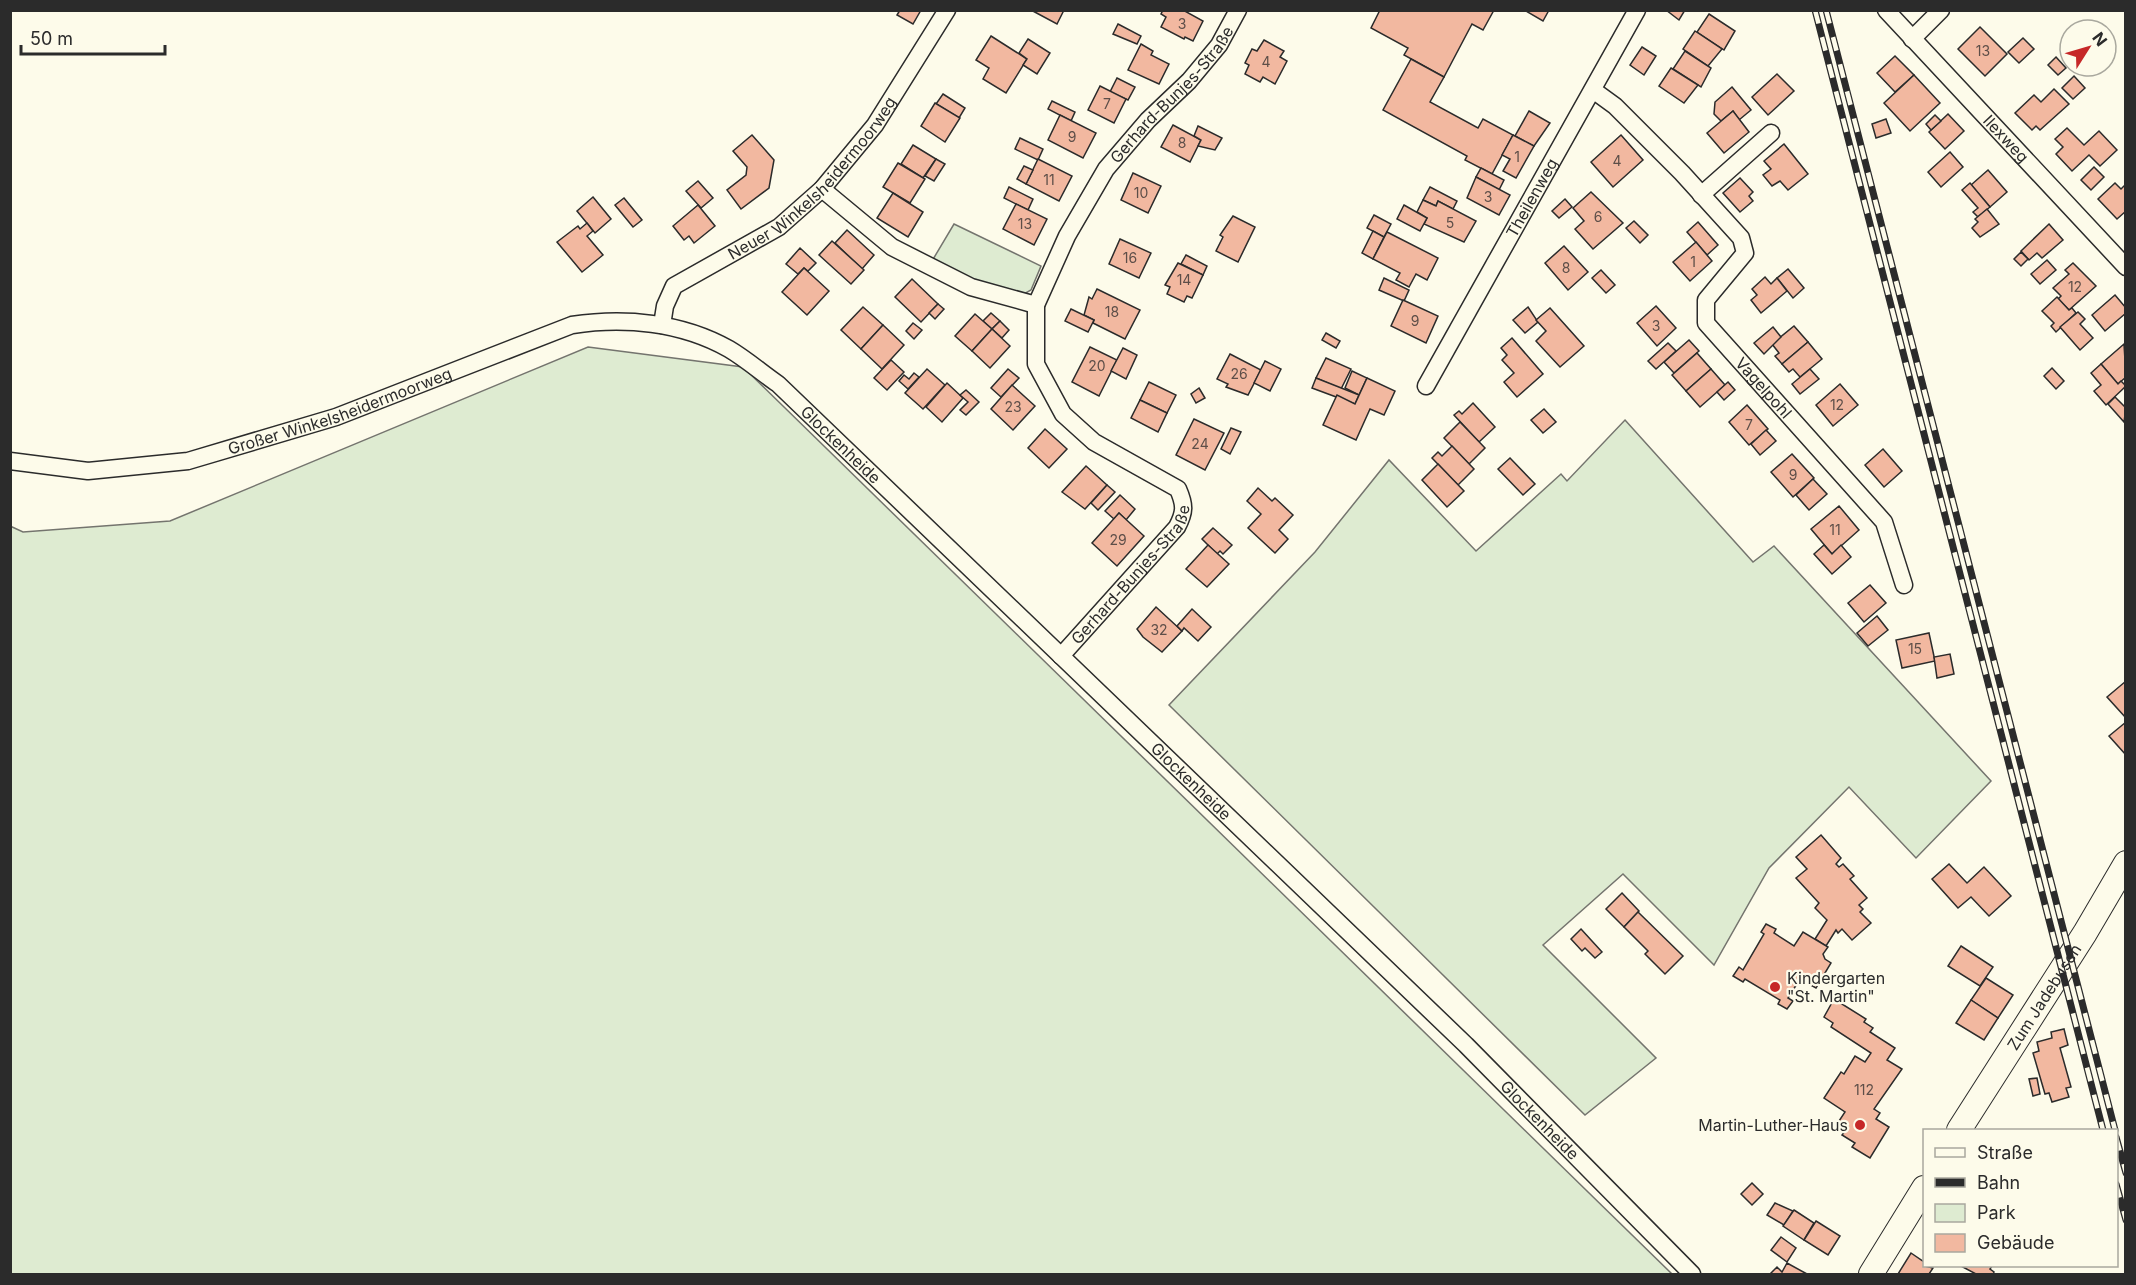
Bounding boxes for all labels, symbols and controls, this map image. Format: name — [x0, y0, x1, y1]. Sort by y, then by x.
house number: 3 — [1178, 15, 1186, 32]
scale bar — [21, 18, 165, 56]
north arrow — [2058, 18, 2118, 78]
street label: Gerhard-Bunjes-Straße — [1106, 23, 1237, 167]
text: 50 m — [30, 28, 73, 49]
text: N — [2088, 28, 2112, 50]
house number: 13 — [1976, 42, 1990, 59]
house number: 4 — [1261, 53, 1271, 70]
street label: Neuer Winkelsheidermoorweg — [724, 93, 900, 264]
house number: 7 — [1103, 95, 1111, 112]
street label: Ilexweg — [1979, 111, 2033, 167]
house number: 9 — [1068, 128, 1076, 145]
house number: 8 — [1178, 134, 1186, 151]
house number: 1 — [1514, 148, 1520, 165]
house number: 4 — [1612, 152, 1622, 169]
street label: Theilenweg — [1502, 155, 1562, 241]
house number: 11 — [1043, 171, 1055, 188]
house number: 10 — [1134, 184, 1148, 201]
house number: 3 — [1484, 188, 1492, 205]
house number: 6 — [1594, 208, 1602, 225]
house number: 5 — [1446, 214, 1454, 231]
house number: 13 — [1018, 215, 1032, 232]
house number: 16 — [1123, 249, 1137, 266]
house number: 1 — [1690, 253, 1696, 270]
house number: 8 — [1562, 259, 1570, 276]
house number: 14 — [1177, 271, 1191, 288]
house number: 12 — [2068, 278, 2082, 295]
house number: 18 — [1105, 303, 1119, 320]
house number: 9 — [1411, 312, 1419, 329]
house number: 3 — [1652, 317, 1660, 334]
street label: Vagelpohl — [1731, 353, 1796, 422]
house number: 20 — [1088, 357, 1106, 374]
street label: Großer Winkelsheidermoorweg — [225, 363, 454, 459]
house number: 26 — [1230, 365, 1248, 382]
house number: 12 — [1830, 396, 1844, 413]
house number: 23 — [1004, 398, 1022, 415]
street label: Glockenheide — [797, 401, 885, 488]
house number: 7 — [1745, 416, 1753, 433]
house number: 24 — [1191, 435, 1209, 452]
house number: 9 — [1789, 466, 1797, 483]
street label: Gerhard-Bunjes-Straße — [1067, 504, 1193, 648]
house number: 11 — [1829, 521, 1841, 538]
house number: 29 — [1109, 531, 1127, 548]
house number: 32 — [1150, 621, 1168, 638]
house number: 15 — [1908, 640, 1922, 657]
street label: Glockenheide — [1147, 738, 1236, 824]
street label: Zum Jadebusen — [2003, 940, 2085, 1054]
place label: Kindergarten "St. Martin" — [1787, 968, 1885, 1006]
marker: Kindergarten "St. Martin" — [1768, 980, 1782, 994]
street label: Glockenheide — [1496, 1076, 1583, 1164]
house number: 112 — [1854, 1081, 1874, 1098]
place label: Martin-Luther-Haus — [1698, 1115, 1848, 1135]
marker: Martin-Luther-Haus — [1853, 1118, 1867, 1132]
legend — [1923, 1129, 2118, 1267]
text: Straße — [1977, 1142, 2033, 1163]
text: Bahn — [1977, 1172, 2020, 1193]
text: Park — [1977, 1202, 2016, 1223]
text: Gebäude — [1977, 1232, 2054, 1253]

